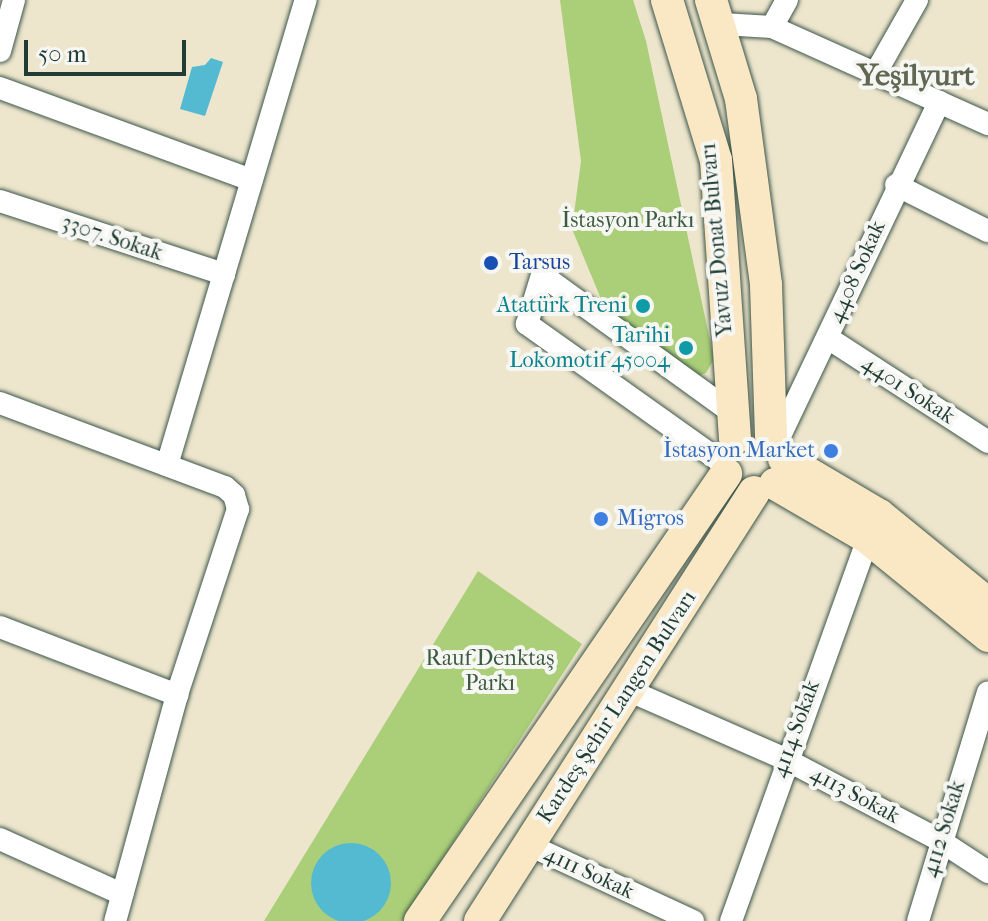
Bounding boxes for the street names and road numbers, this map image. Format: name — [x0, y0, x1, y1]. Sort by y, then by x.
street label: Yavuz Donat Bulvarı — [695, 142, 739, 338]
street label: 3307. Sokak — [58, 209, 166, 267]
street label: 4408 Sokak — [823, 217, 891, 327]
street label: 4401 Sokak — [856, 350, 960, 430]
street label: Kardeş Şehir Langen Bulvarı — [532, 586, 702, 828]
street label: 4114 Sokak — [766, 677, 826, 781]
street label: 4113 Sokak — [806, 760, 904, 830]
street label: 4112 Sokak — [917, 777, 971, 881]
street label: 4111 Sokak — [540, 841, 638, 905]

